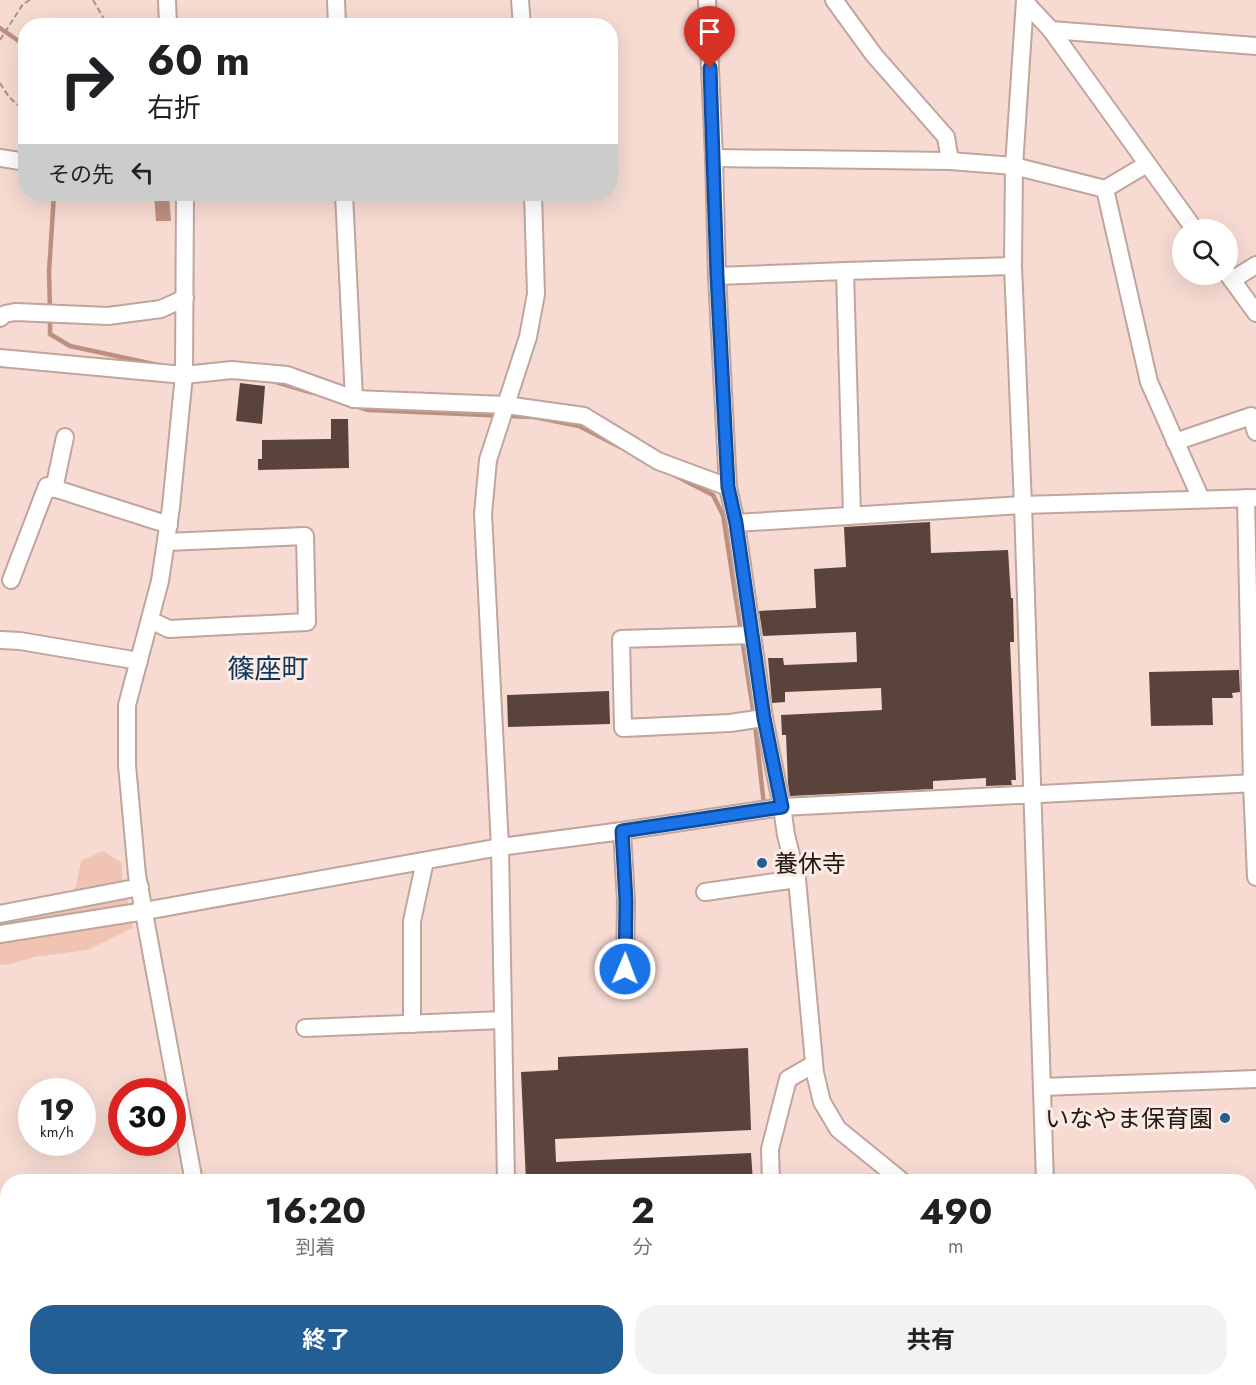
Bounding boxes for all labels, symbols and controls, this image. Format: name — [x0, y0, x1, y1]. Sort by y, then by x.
pin — [684, 6, 735, 68]
icon: arrive — [693, 15, 726, 48]
text: 60 m — [147, 30, 250, 91]
icon: right — [48, 42, 126, 120]
text: 右折 — [147, 88, 201, 127]
icon: left — [126, 156, 159, 189]
text: その先 — [48, 158, 114, 190]
map controls — [1172, 219, 1238, 285]
button: search — [1172, 219, 1238, 285]
district label: 篠座町 — [228, 649, 309, 688]
place label: 養休寺 — [774, 846, 846, 881]
marker: 養休寺 — [755, 856, 769, 870]
position arrow — [593, 937, 657, 1001]
speed limit sign: 30 — [108, 1078, 186, 1156]
text: 19 — [39, 1088, 75, 1131]
place label: いなやま保育園 — [1045, 1101, 1213, 1136]
marker: いなやま保育園 — [1218, 1111, 1232, 1125]
text: km/h — [40, 1121, 74, 1143]
text: 16:20 — [265, 1184, 366, 1236]
text: 2 — [631, 1184, 655, 1236]
text: 490 — [919, 1185, 992, 1237]
text: m — [948, 1232, 964, 1261]
text: 到着 — [295, 1233, 335, 1262]
text: 分 — [633, 1233, 653, 1262]
button: 終了 — [30, 1305, 623, 1374]
button: 共有 — [635, 1305, 1227, 1374]

